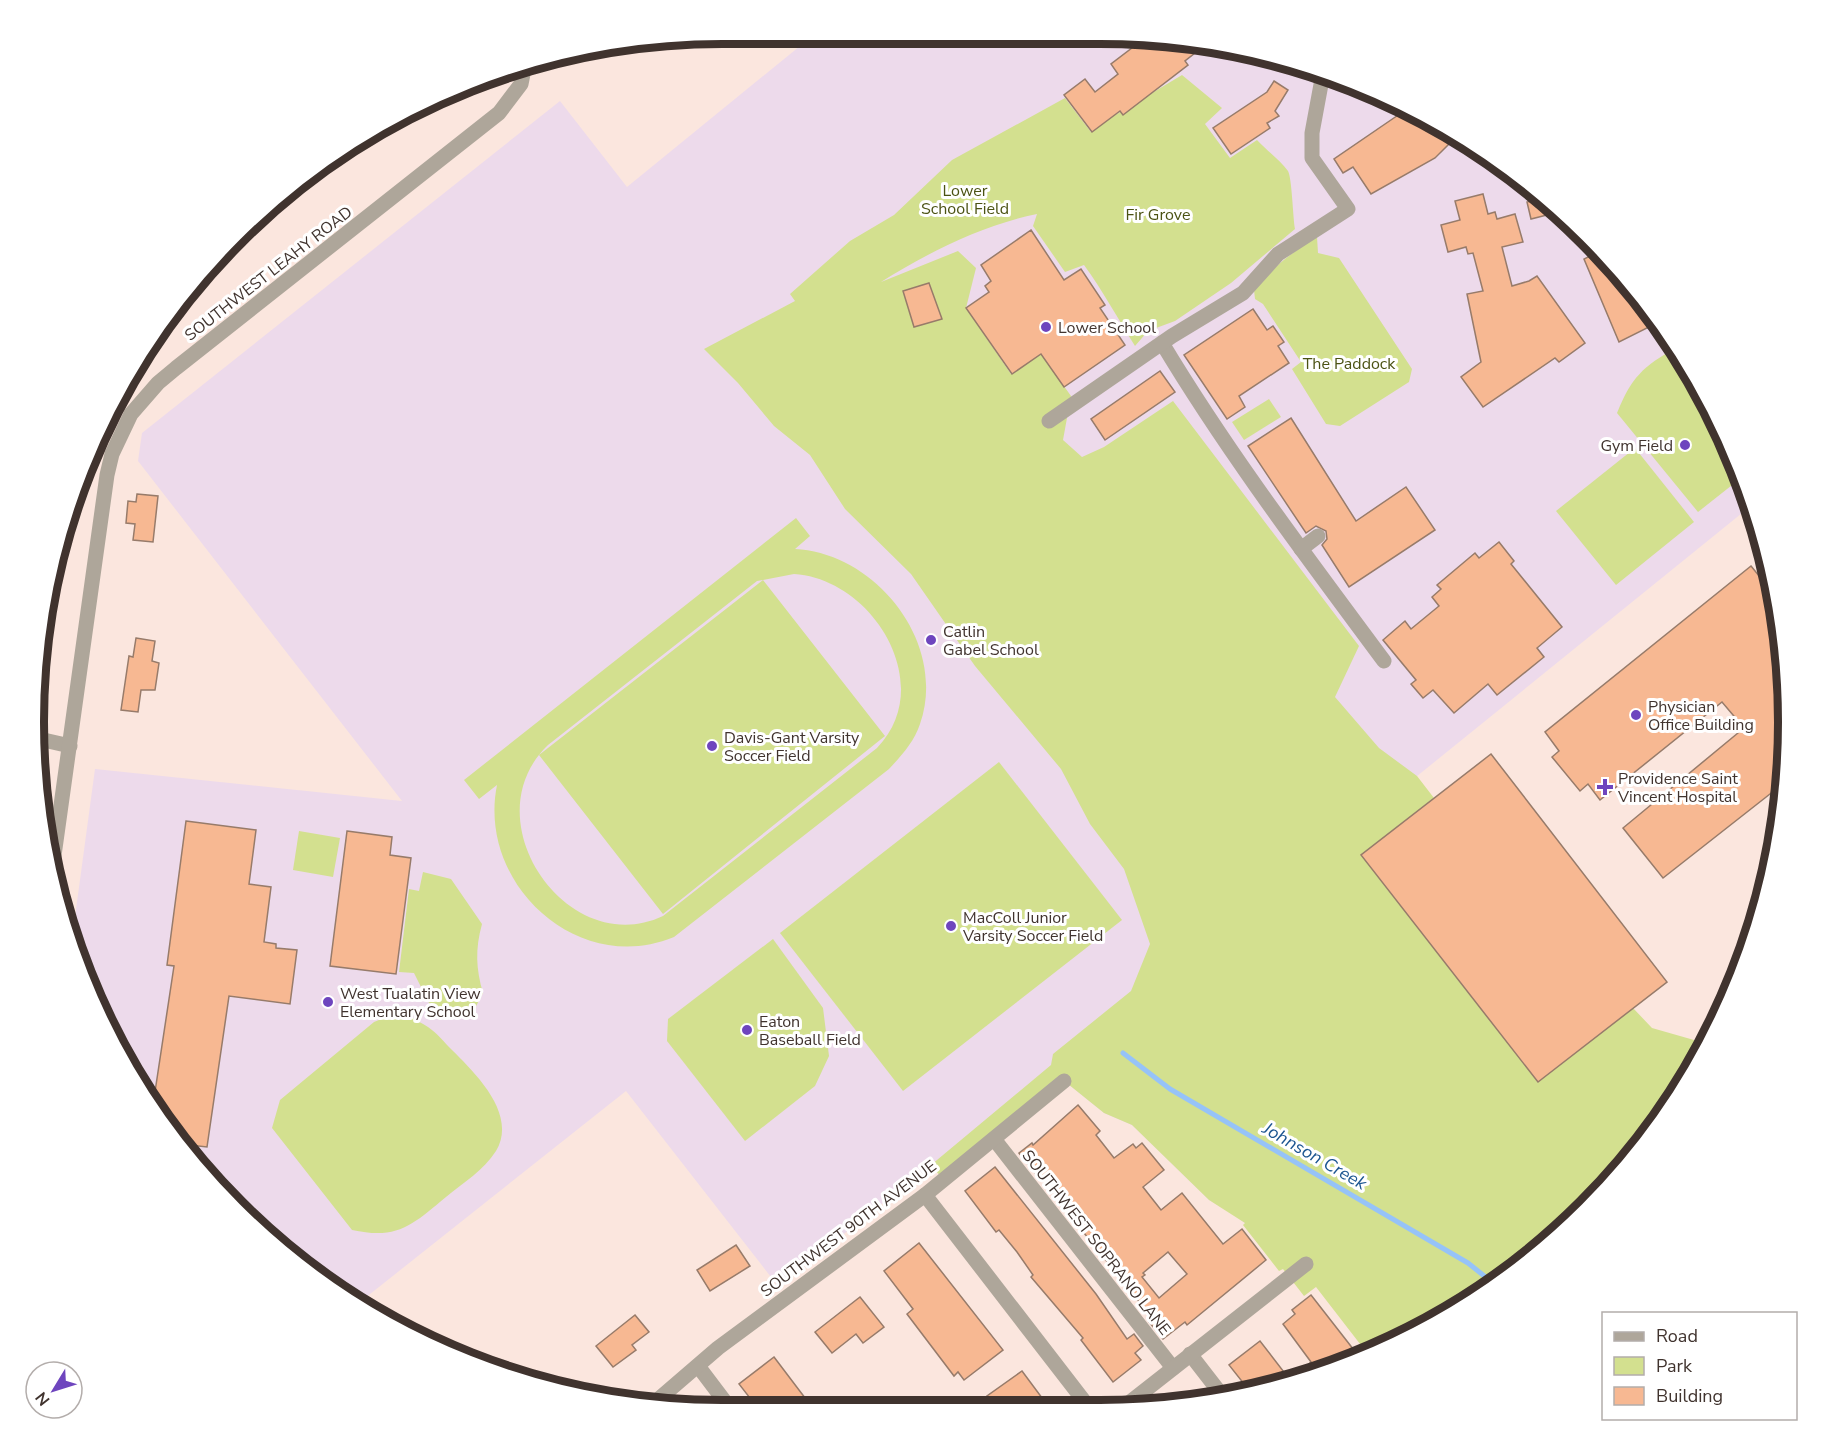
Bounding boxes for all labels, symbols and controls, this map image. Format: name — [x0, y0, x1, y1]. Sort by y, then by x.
park label: Lower School Field — [921, 180, 1009, 220]
street label: SOUTHWEST LEAHY ROAD — [180, 201, 357, 346]
park label: Fir Grove — [1126, 204, 1190, 226]
place label: Lower School — [1058, 317, 1156, 339]
marker: Lower School — [1039, 320, 1053, 334]
park label: The Paddock — [1303, 353, 1396, 375]
place label: Gym Field — [1600, 435, 1673, 457]
marker: Gym Field — [1678, 438, 1692, 452]
place label: Catlin Gabel School — [943, 621, 1039, 661]
marker: Catlin Gabel School — [924, 633, 938, 647]
place label: Physician Office Building — [1648, 696, 1754, 736]
marker: Physician Office Building — [1629, 708, 1643, 722]
place label: Davis-Gant Varsity Soccer Field — [724, 727, 860, 767]
marker: Davis-Gant Varsity Soccer Field — [705, 739, 719, 753]
place label: Providence Saint Vincent Hospital — [1617, 768, 1738, 808]
marker: Providence Saint Vincent Hospital — [1596, 778, 1614, 796]
place label: MacColl Junior Varsity Soccer Field — [962, 907, 1103, 947]
marker: MacColl Junior Varsity Soccer Field — [944, 919, 958, 933]
place label: West Tualatin View Elementary School — [340, 983, 481, 1023]
marker: West Tualatin View Elementary School — [321, 995, 335, 1009]
place label: Eaton Baseball Field — [759, 1011, 861, 1051]
marker: Eaton Baseball Field — [740, 1023, 754, 1037]
water label: Johnson Creek — [1258, 1116, 1372, 1196]
street label: SOUTHWEST SOPRANO LANE — [1017, 1145, 1176, 1340]
street label: SOUTHWEST 90TH AVENUE — [756, 1155, 941, 1302]
legend — [1602, 1312, 1797, 1420]
text: Road — [1656, 1324, 1698, 1348]
text: Park — [1656, 1354, 1693, 1378]
north arrow — [24, 1360, 84, 1420]
text: Building — [1656, 1384, 1723, 1408]
text: N — [31, 1387, 55, 1410]

